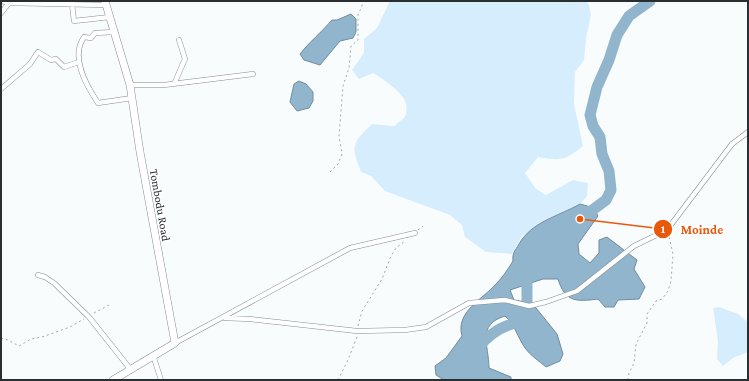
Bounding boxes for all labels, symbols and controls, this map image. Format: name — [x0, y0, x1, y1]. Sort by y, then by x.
street label: Tombodu Road — [147, 168, 173, 243]
callout: Moinde — [653, 217, 731, 242]
text: 1 — [661, 222, 666, 236]
text: Moinde — [681, 222, 723, 237]

